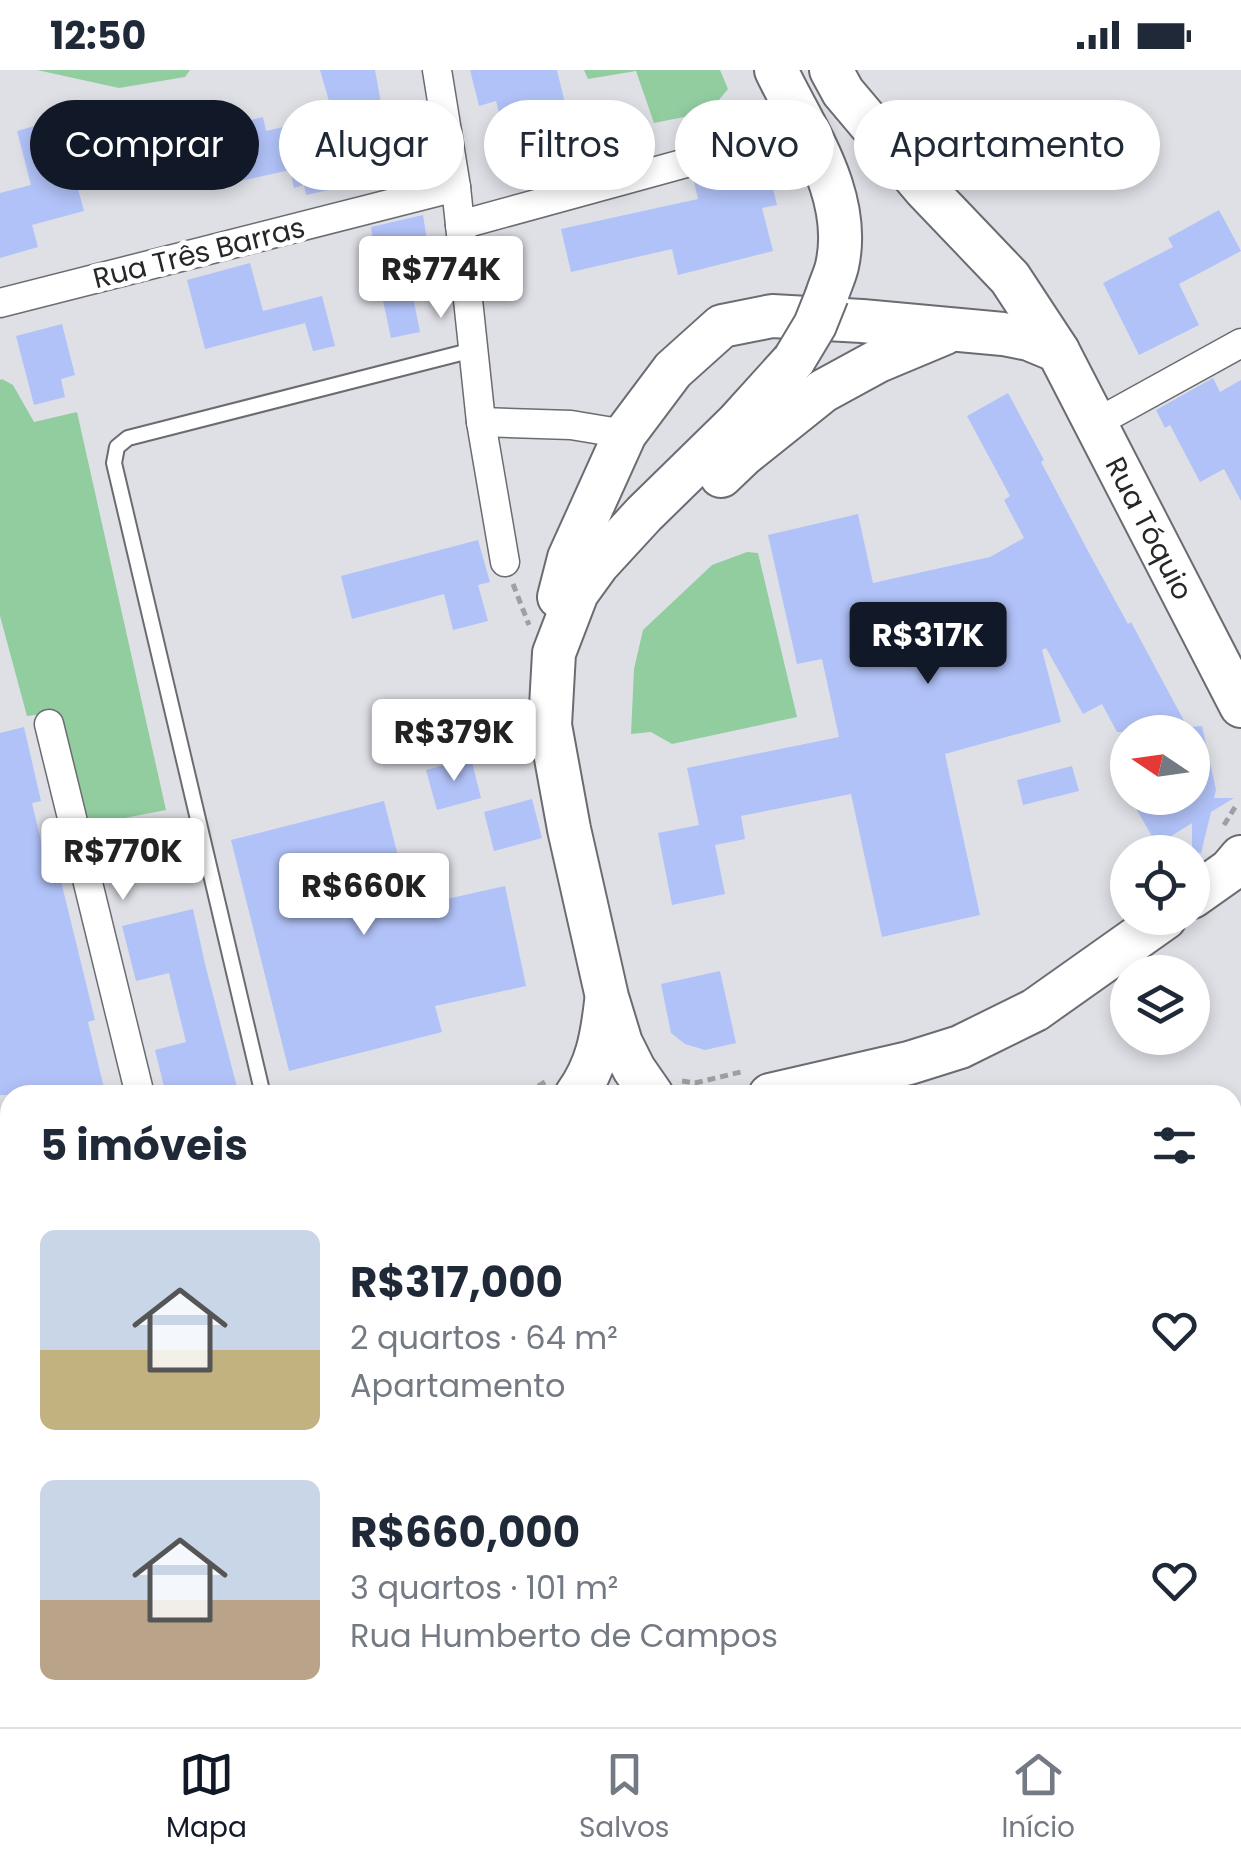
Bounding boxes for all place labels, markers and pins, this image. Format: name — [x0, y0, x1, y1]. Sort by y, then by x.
pin: R$774K — [360, 236, 522, 321]
pin: R$317K — [847, 602, 1009, 687]
pin: R$379K — [373, 699, 535, 784]
pin: R$770K — [42, 818, 204, 903]
pin: R$660K — [283, 853, 445, 938]

